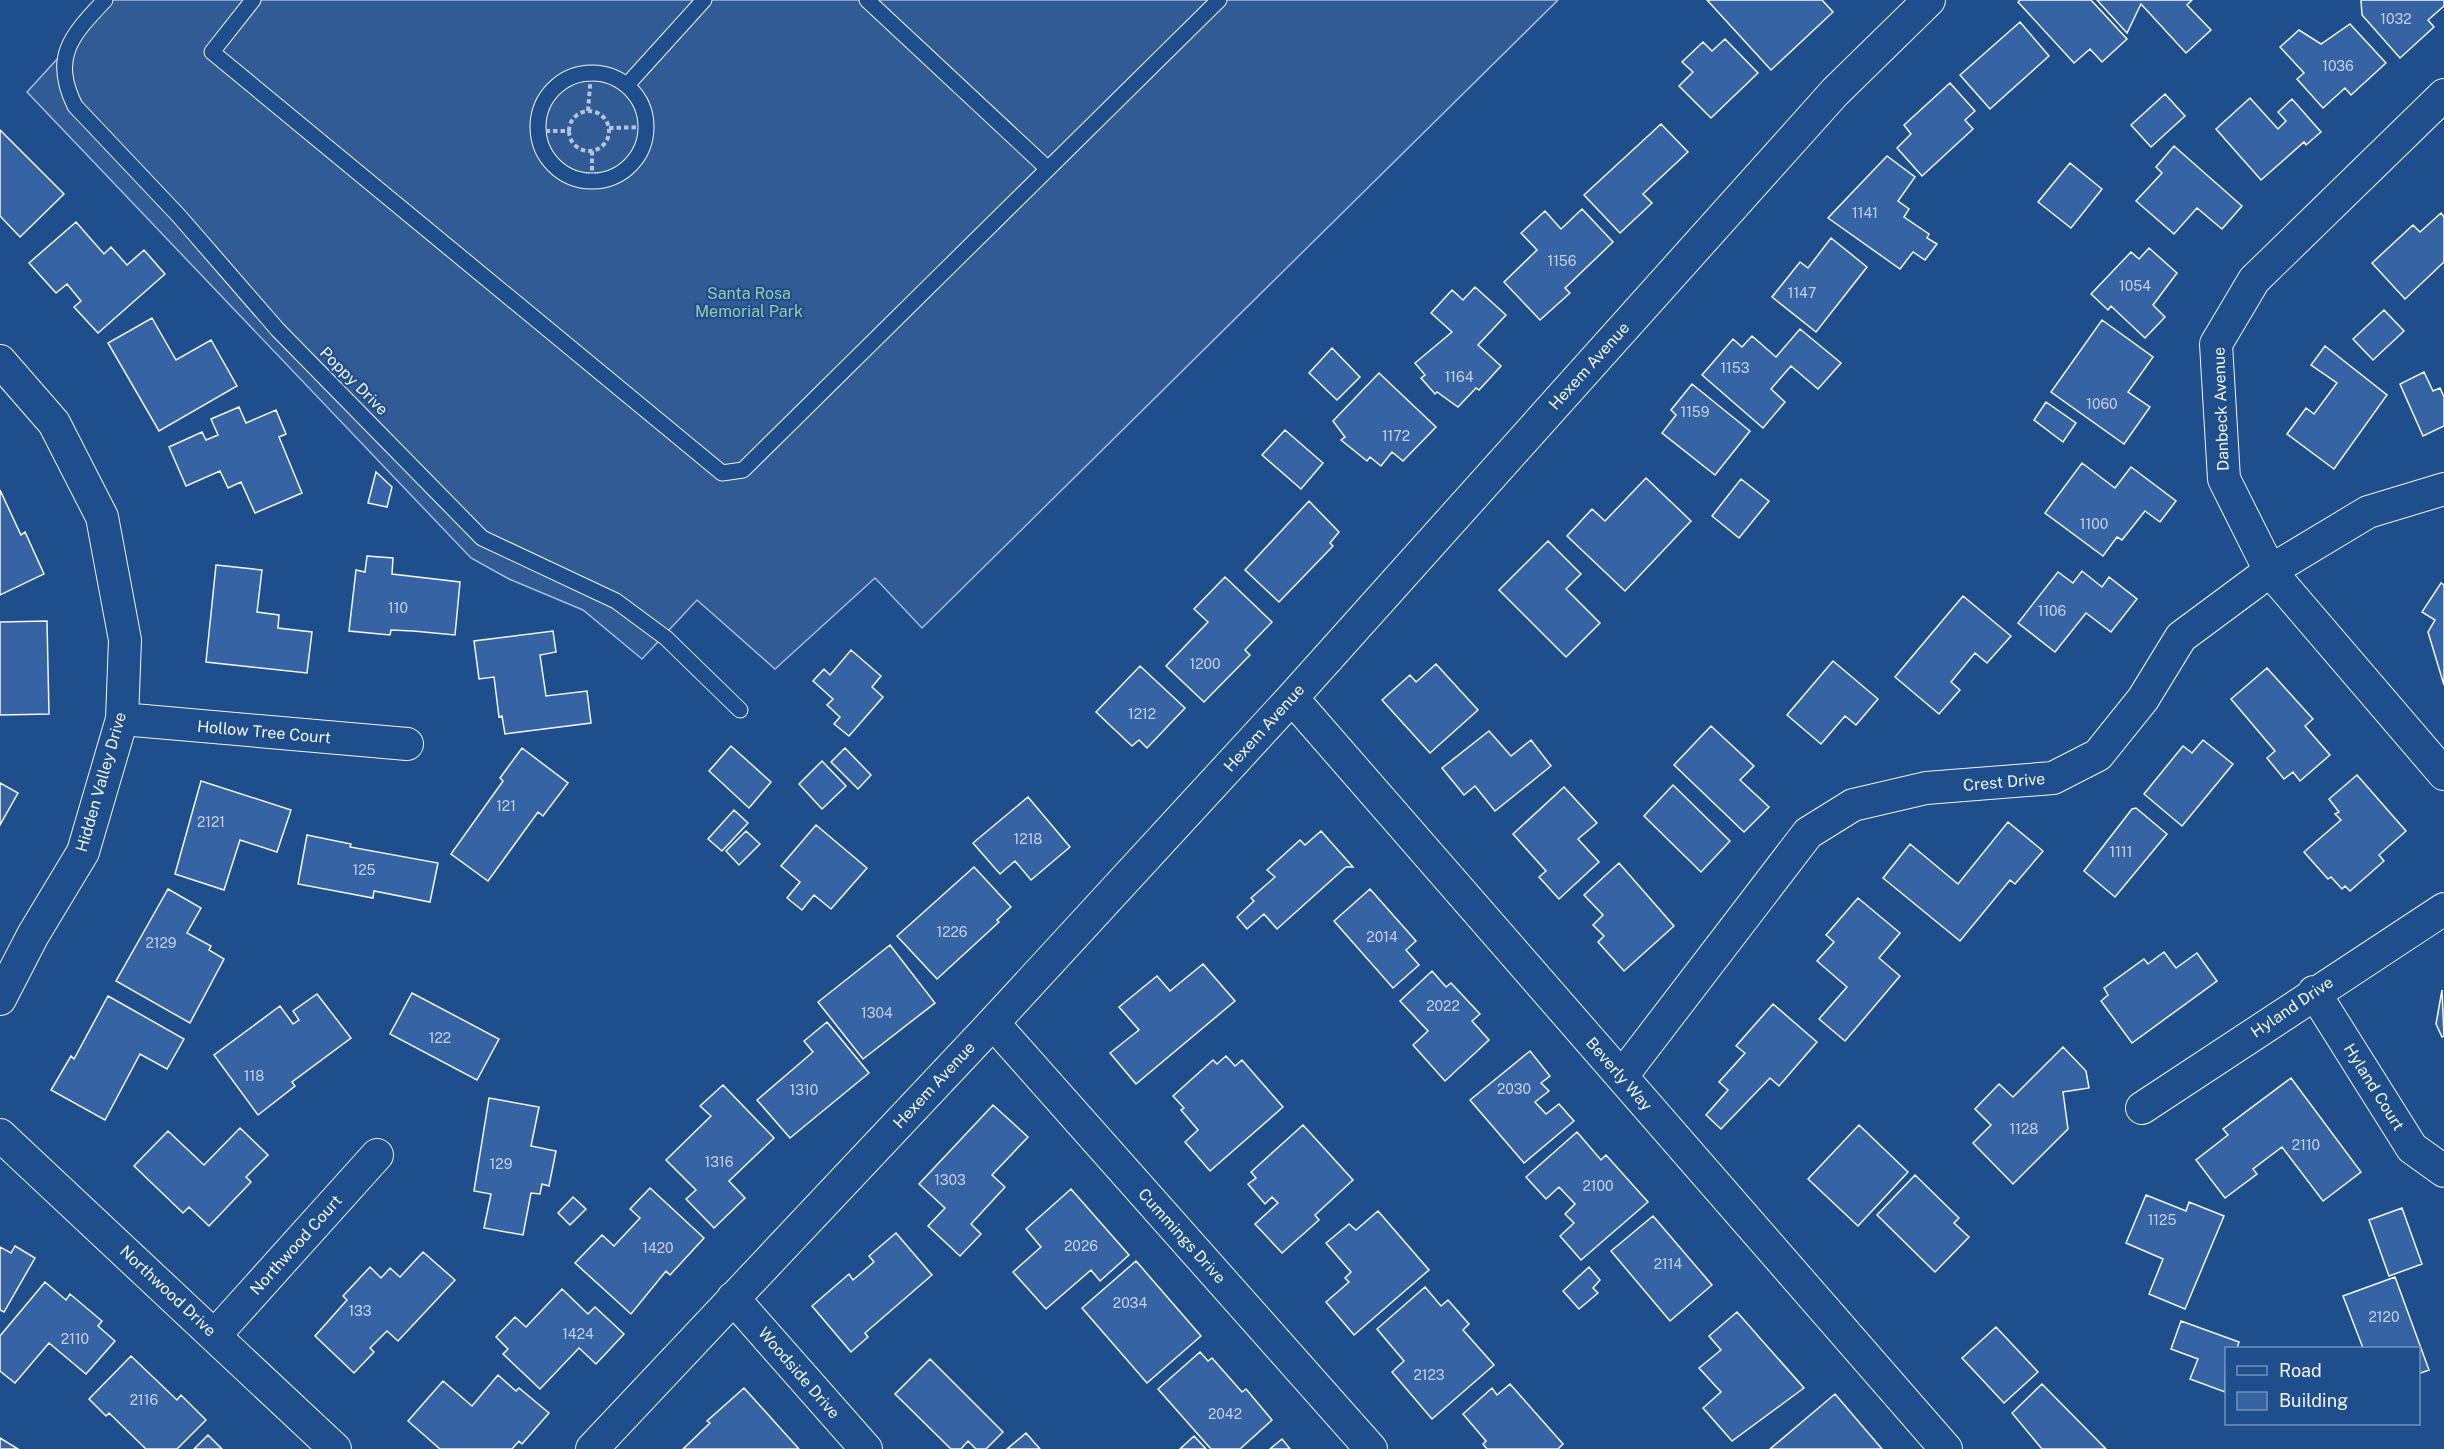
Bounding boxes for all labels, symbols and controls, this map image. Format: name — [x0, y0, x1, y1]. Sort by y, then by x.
house number: 1032 — [2380, 11, 2412, 27]
house number: 1036 — [2322, 58, 2354, 74]
house number: 1141 — [1852, 205, 1878, 221]
house number: 1156 — [1547, 253, 1577, 269]
house number: 1054 — [2119, 278, 2151, 294]
park label: Santa Rosa Memorial Park — [695, 284, 803, 321]
house number: 1147 — [1788, 285, 1816, 301]
street label: Hexem Avenue — [1545, 318, 1633, 414]
street label: Poppy Drive — [316, 343, 392, 419]
street label: Danbeck Avenue — [2209, 347, 2233, 471]
house number: 1153 — [1720, 360, 1750, 376]
house number: 1164 — [1445, 369, 1474, 385]
house number: 1060 — [2086, 396, 2118, 412]
house number: 1159 — [1680, 404, 1710, 420]
house number: 1172 — [1382, 428, 1410, 444]
house number: 1100 — [2080, 516, 2108, 532]
house number: 110 — [388, 600, 408, 616]
house number: 1106 — [2038, 603, 2067, 619]
house number: 1200 — [1189, 656, 1221, 672]
street label: Hexem Avenue — [1220, 680, 1308, 776]
house number: 1212 — [1128, 706, 1156, 722]
street label: Hidden Valley Drive — [72, 710, 130, 854]
street label: Hollow Tree Court — [196, 717, 332, 747]
street label: Crest Drive — [1962, 769, 2046, 795]
house number: 121 — [496, 798, 516, 814]
house number: 2121 — [197, 814, 225, 830]
house number: 1218 — [1014, 831, 1042, 847]
house number: 1111 — [2110, 844, 2132, 860]
house number: 125 — [352, 862, 376, 878]
house number: 1226 — [936, 924, 968, 940]
house number: 2014 — [1366, 929, 1398, 945]
house number: 2129 — [145, 935, 177, 951]
street label: Hyland Drive — [2247, 972, 2337, 1042]
house number: 2022 — [1426, 998, 1460, 1014]
house number: 1304 — [861, 1005, 893, 1021]
house number: 122 — [429, 1030, 451, 1046]
street label: Beverly Way — [1582, 1033, 1656, 1115]
street label: Hexem Avenue — [889, 1038, 979, 1132]
street label: Hyland Court — [2340, 1040, 2408, 1134]
house number: 118 — [244, 1068, 264, 1084]
house number: 2030 — [1497, 1081, 1531, 1097]
house number: 1310 — [790, 1082, 818, 1098]
house number: 1128 — [2010, 1121, 2038, 1137]
house number: 2110 — [2292, 1137, 2320, 1153]
house number: 1316 — [705, 1154, 734, 1170]
house number: 129 — [490, 1156, 513, 1172]
house number: 1303 — [934, 1172, 966, 1188]
house number: 2100 — [1582, 1178, 1614, 1194]
street label: Cummings Drive — [1134, 1185, 1230, 1287]
street label: Northwood Court — [246, 1191, 346, 1299]
house number: 1125 — [2148, 1212, 2176, 1228]
house number: 2026 — [1064, 1238, 1098, 1254]
house number: 1420 — [642, 1240, 674, 1256]
street label: Northwood Drive — [116, 1242, 220, 1340]
house number: 2114 — [1654, 1256, 1682, 1272]
house number: 2034 — [1113, 1295, 1147, 1311]
house number: 133 — [348, 1303, 372, 1319]
house number: 2120 — [2369, 1309, 2399, 1325]
street label: Woodside Drive — [754, 1323, 844, 1423]
house number: 1424 — [562, 1326, 594, 1342]
house number: 2110 — [61, 1331, 89, 1347]
legend — [2225, 1347, 2420, 1425]
text: Road — [2279, 1360, 2322, 1381]
house number: 2123 — [1413, 1367, 1445, 1383]
text: Building — [2279, 1390, 2348, 1411]
house number: 2116 — [130, 1392, 159, 1408]
house number: 2042 — [1208, 1406, 1242, 1422]

